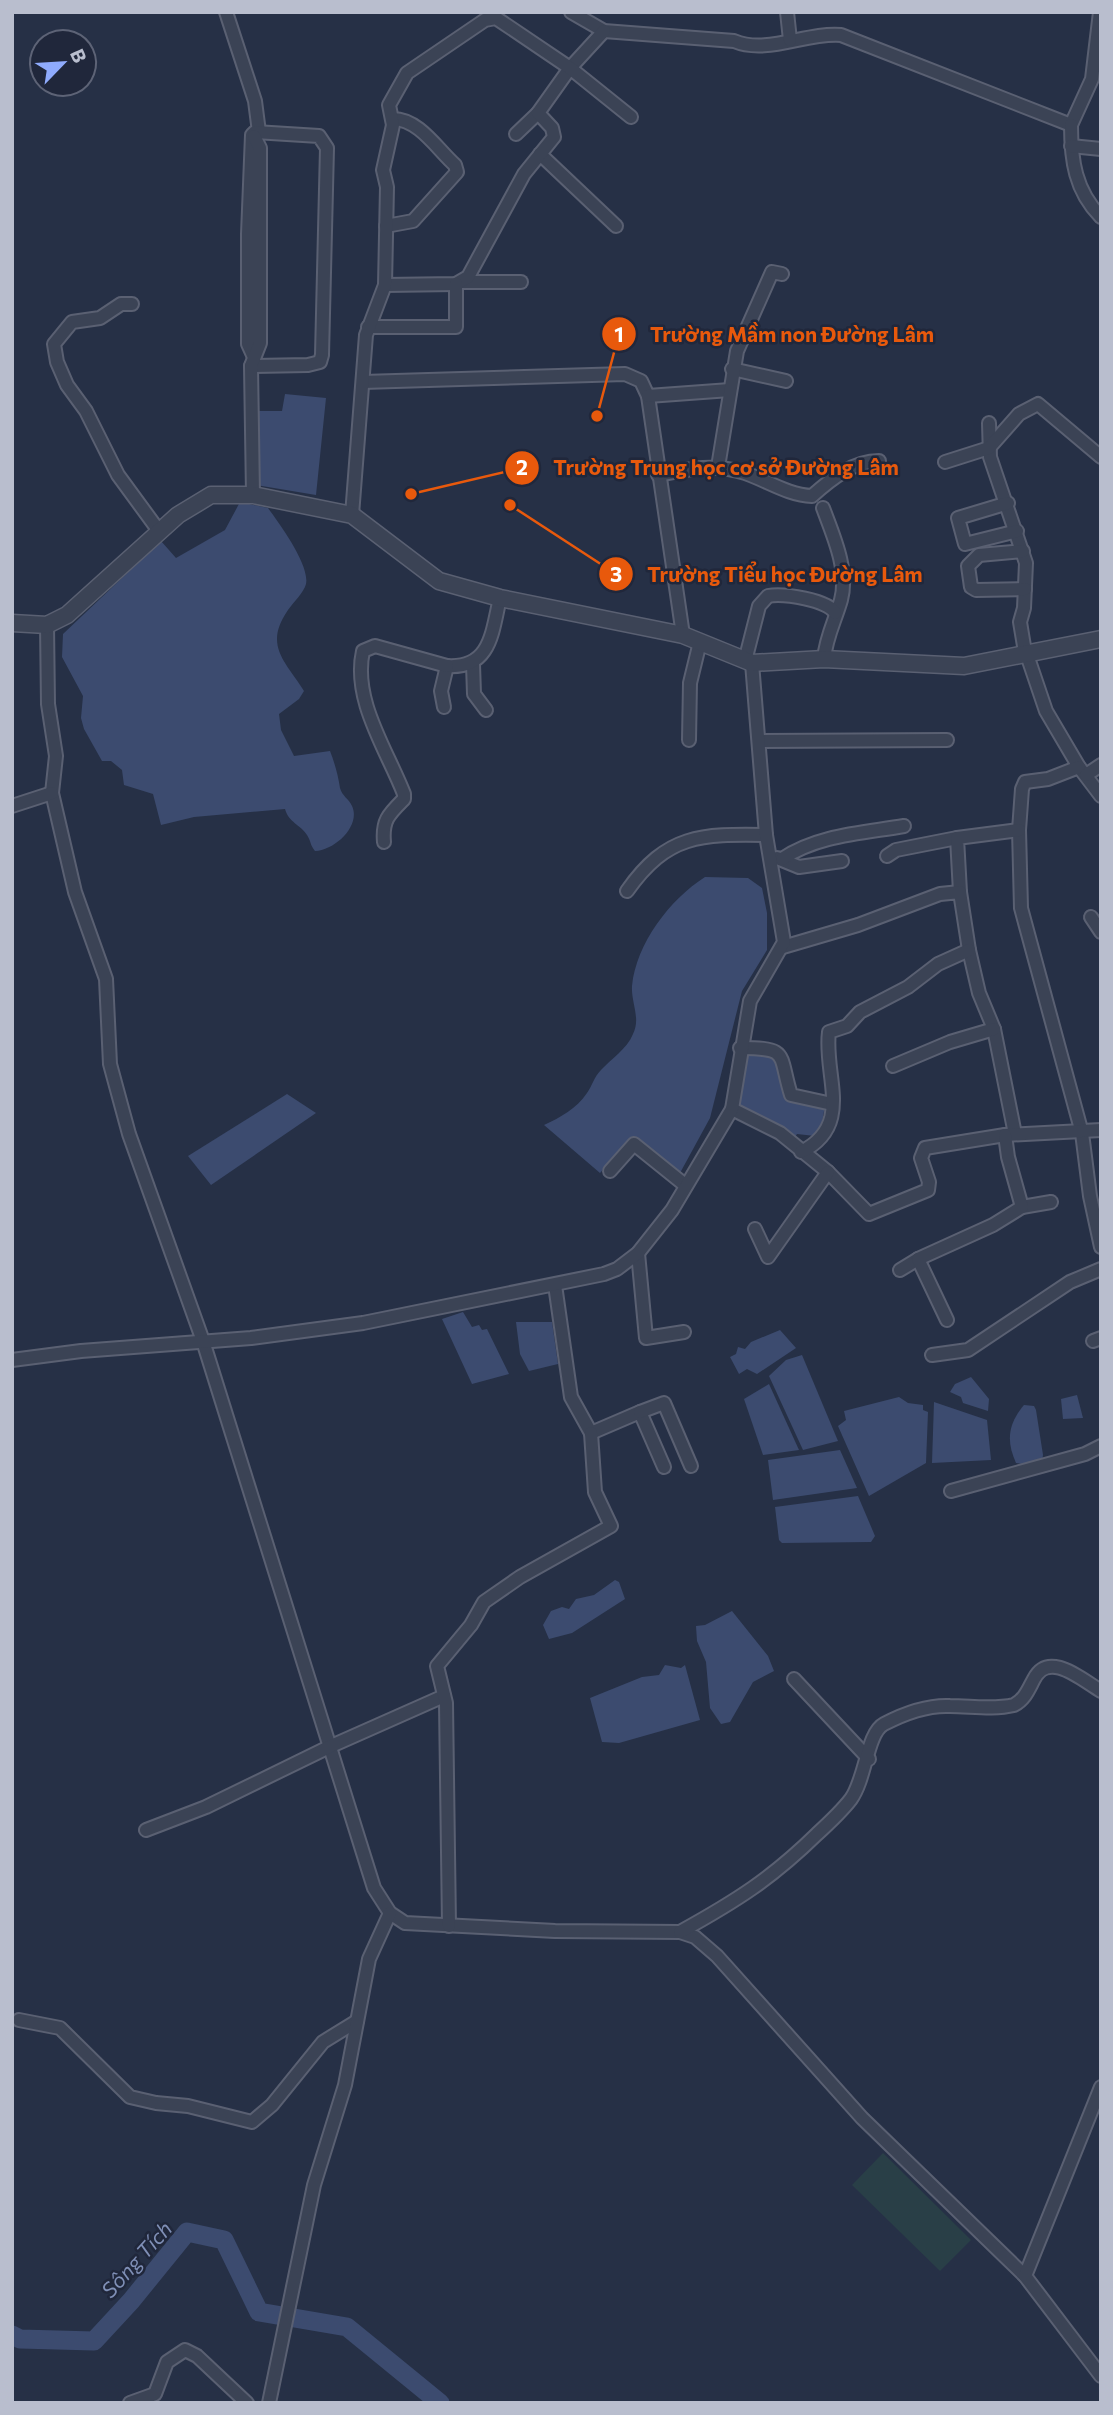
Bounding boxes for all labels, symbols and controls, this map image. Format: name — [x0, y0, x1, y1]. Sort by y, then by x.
north arrow — [28, 28, 98, 98]
text: B — [66, 45, 92, 66]
callout: Trường Mầm non Đường Lâm — [601, 313, 948, 355]
text: 1 — [614, 321, 624, 346]
text: Trường Mầm non Đường Lâm — [650, 321, 934, 346]
callout: Trường Trung học cơ sở Đường Lâm — [504, 447, 913, 489]
text: 2 — [516, 454, 528, 479]
text: Trường Trung học cơ sở Đường Lâm — [553, 454, 899, 480]
callout: Trường Tiểu học Đường Lâm — [599, 553, 937, 595]
text: 3 — [610, 561, 622, 586]
text: Trường Tiểu học Đường Lâm — [647, 561, 923, 587]
water label: Sông Tích — [95, 2216, 177, 2302]

